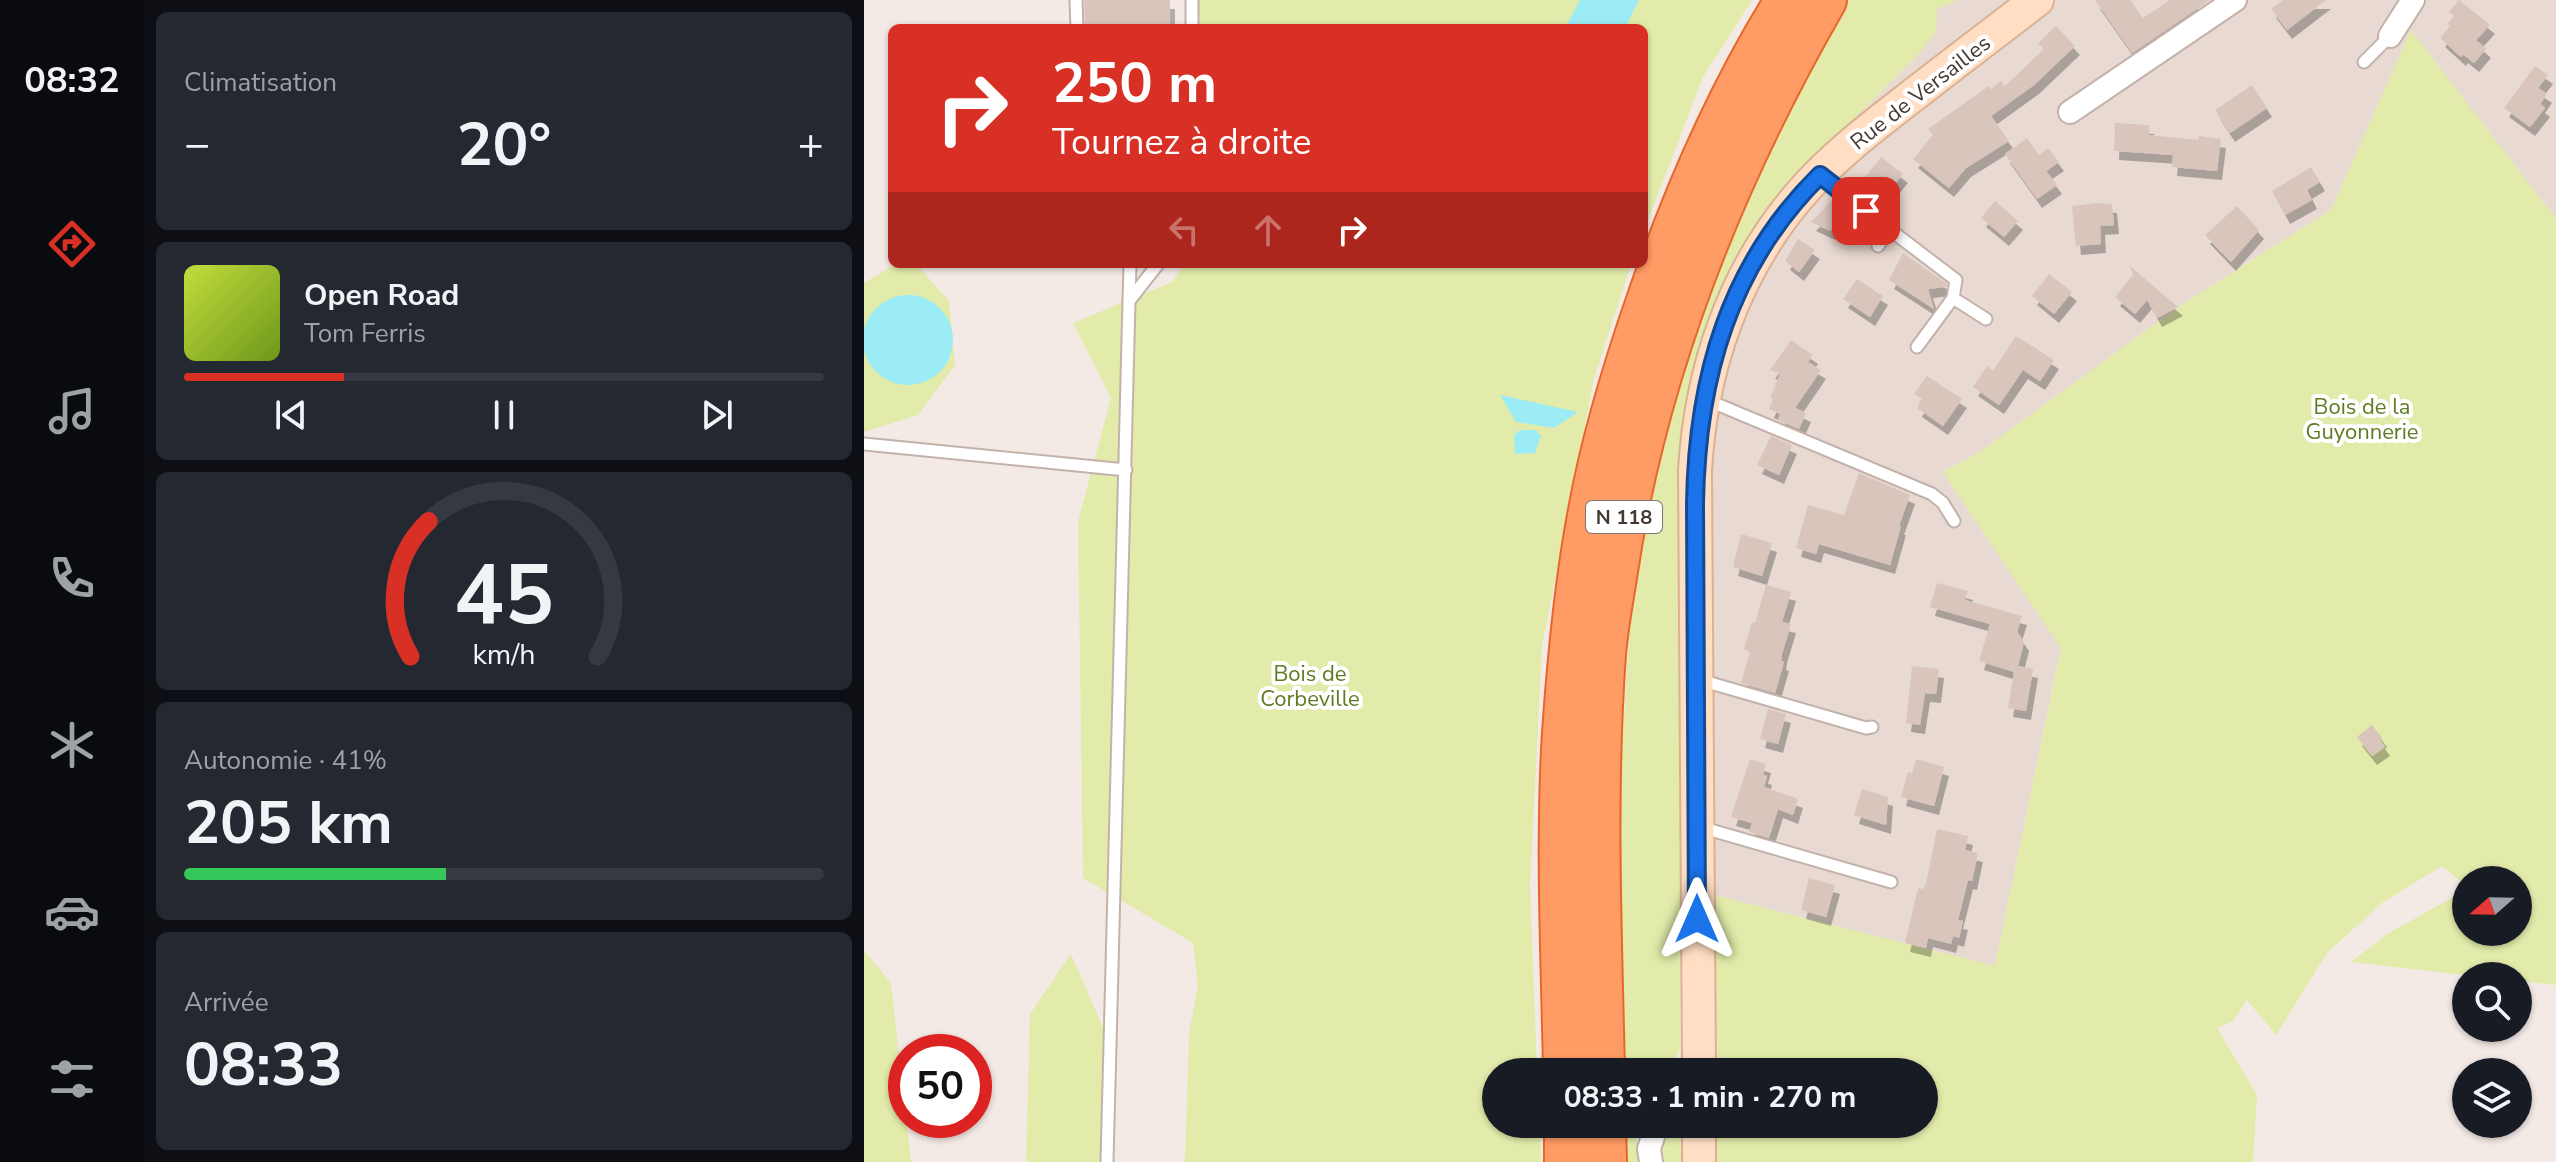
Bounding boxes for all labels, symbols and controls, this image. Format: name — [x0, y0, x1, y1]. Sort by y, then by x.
street label: Rue de Versailles — [1844, 28, 1997, 157]
text: 250 m — [1052, 45, 1217, 122]
text: 08:32 — [24, 56, 120, 105]
icon: right — [920, 56, 1024, 160]
text: Climatisation — [184, 65, 337, 100]
text: 20° — [457, 104, 551, 186]
text: − — [184, 115, 210, 175]
text: + — [798, 115, 824, 175]
text: Tournez à droite — [1052, 118, 1311, 167]
pin — [1832, 177, 1900, 245]
icon: arrive — [1844, 189, 1888, 233]
icon: left — [1162, 208, 1206, 252]
icon: ahead — [1246, 208, 1290, 252]
icon: right — [1330, 208, 1374, 252]
icon: directions — [44, 216, 100, 272]
text: Open Road — [304, 275, 459, 316]
text: Tom Ferris — [304, 316, 426, 351]
icon: music — [44, 383, 100, 439]
park label: Bois de la Guyonnerie — [2305, 392, 2419, 447]
icon: previous — [269, 393, 313, 437]
icon: pause — [482, 393, 526, 437]
icon: next — [695, 393, 739, 437]
road number: N 118 — [1586, 501, 1662, 533]
text: 45 — [454, 539, 554, 652]
icon: phone — [44, 550, 100, 606]
text: km/h — [473, 635, 535, 674]
park label: Bois de Corbeville — [1260, 659, 1360, 714]
icon: climate — [44, 717, 100, 773]
text: Autonomie · 41% — [184, 743, 387, 778]
text: 205 km — [184, 782, 393, 864]
north arrow — [2452, 866, 2532, 946]
map controls — [2452, 866, 2532, 1138]
position arrow — [1655, 877, 1739, 961]
icon: car — [44, 884, 100, 940]
button: search — [2452, 962, 2532, 1042]
text: Arrivée — [184, 985, 268, 1020]
text: 08:33 — [184, 1024, 343, 1106]
speed limit sign: 50 — [888, 1034, 992, 1138]
icon: filters — [44, 1051, 100, 1107]
button: layers — [2452, 1058, 2532, 1138]
text: 08:33 · 1 min · 270 m — [1564, 1077, 1856, 1118]

